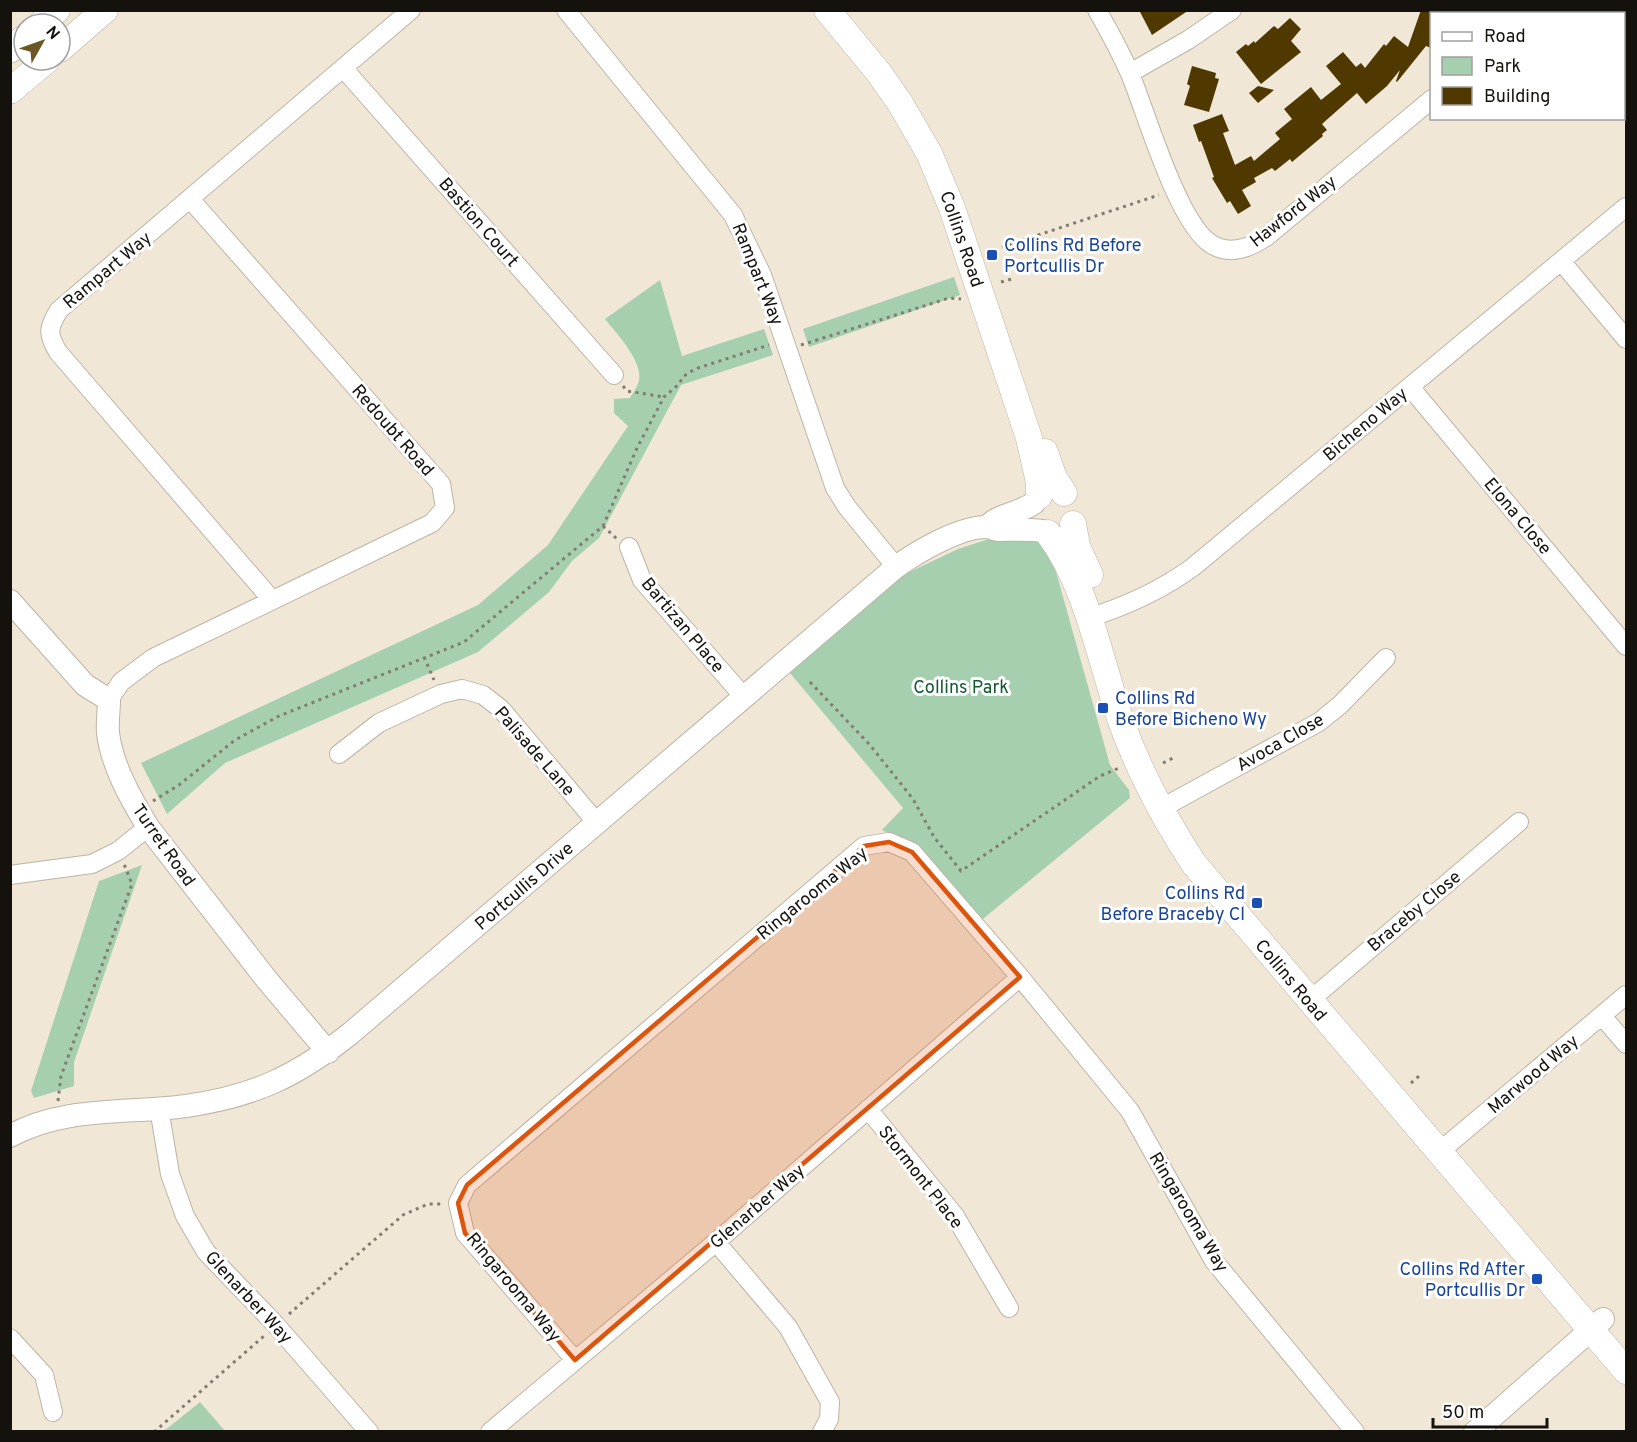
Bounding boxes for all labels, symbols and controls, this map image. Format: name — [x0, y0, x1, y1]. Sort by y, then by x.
north arrow — [12, 12, 72, 72]
legend — [1430, 12, 1625, 120]
text: N — [41, 23, 63, 44]
text: Road — [1484, 26, 1526, 49]
text: Park — [1484, 56, 1521, 79]
text: Building — [1484, 86, 1550, 109]
street label: Hawford Way — [1246, 171, 1342, 253]
street label: Bastion Court — [433, 173, 523, 272]
street label: Collins Road — [933, 188, 988, 291]
street label: Rampart Way — [726, 220, 788, 329]
street label: Rampart Way — [59, 227, 157, 315]
place label: Collins Rd Before Portcullis Dr — [1004, 235, 1142, 279]
marker: Collins Rd Before Portcullis Dr — [985, 248, 999, 262]
street label: Redoubt Road — [346, 380, 438, 482]
street label: Bicheno Way — [1319, 383, 1413, 467]
street label: Elona Close — [1478, 474, 1556, 560]
street label: Bartizan Place — [635, 573, 729, 678]
park label: Collins Park — [913, 677, 1009, 700]
place label: Collins Rd Before Bicheno Wy — [1115, 688, 1267, 732]
marker: Collins Rd Before Bicheno Wy — [1096, 701, 1110, 715]
street label: Palisade Lane — [489, 702, 579, 802]
street label: Avoca Close — [1233, 709, 1329, 778]
street label: Turret Road — [126, 800, 200, 892]
street label: Portcullis Drive — [471, 838, 579, 936]
street label: Ringarooma Way — [753, 842, 873, 946]
street label: Braceby Close — [1364, 866, 1466, 958]
place label: Collins Rd Before Braceby Cl — [1101, 883, 1245, 927]
marker: Collins Rd Before Braceby Cl — [1250, 896, 1264, 910]
street label: Collins Road — [1249, 935, 1331, 1027]
street label: Marwood Way — [1484, 1030, 1584, 1120]
street label: Stormont Place — [872, 1122, 967, 1234]
street label: Ringarooma Way — [1143, 1149, 1233, 1277]
street label: Glenarber Way — [706, 1160, 810, 1255]
street label: Ringarooma Way — [460, 1228, 565, 1347]
street label: Glenarber Way — [199, 1247, 297, 1349]
place label: Collins Rd After Portcullis Dr — [1400, 1259, 1525, 1303]
marker: Collins Rd After Portcullis Dr — [1530, 1272, 1544, 1286]
scale bar — [1433, 1391, 1547, 1429]
text: 50 m — [1442, 1402, 1484, 1425]

